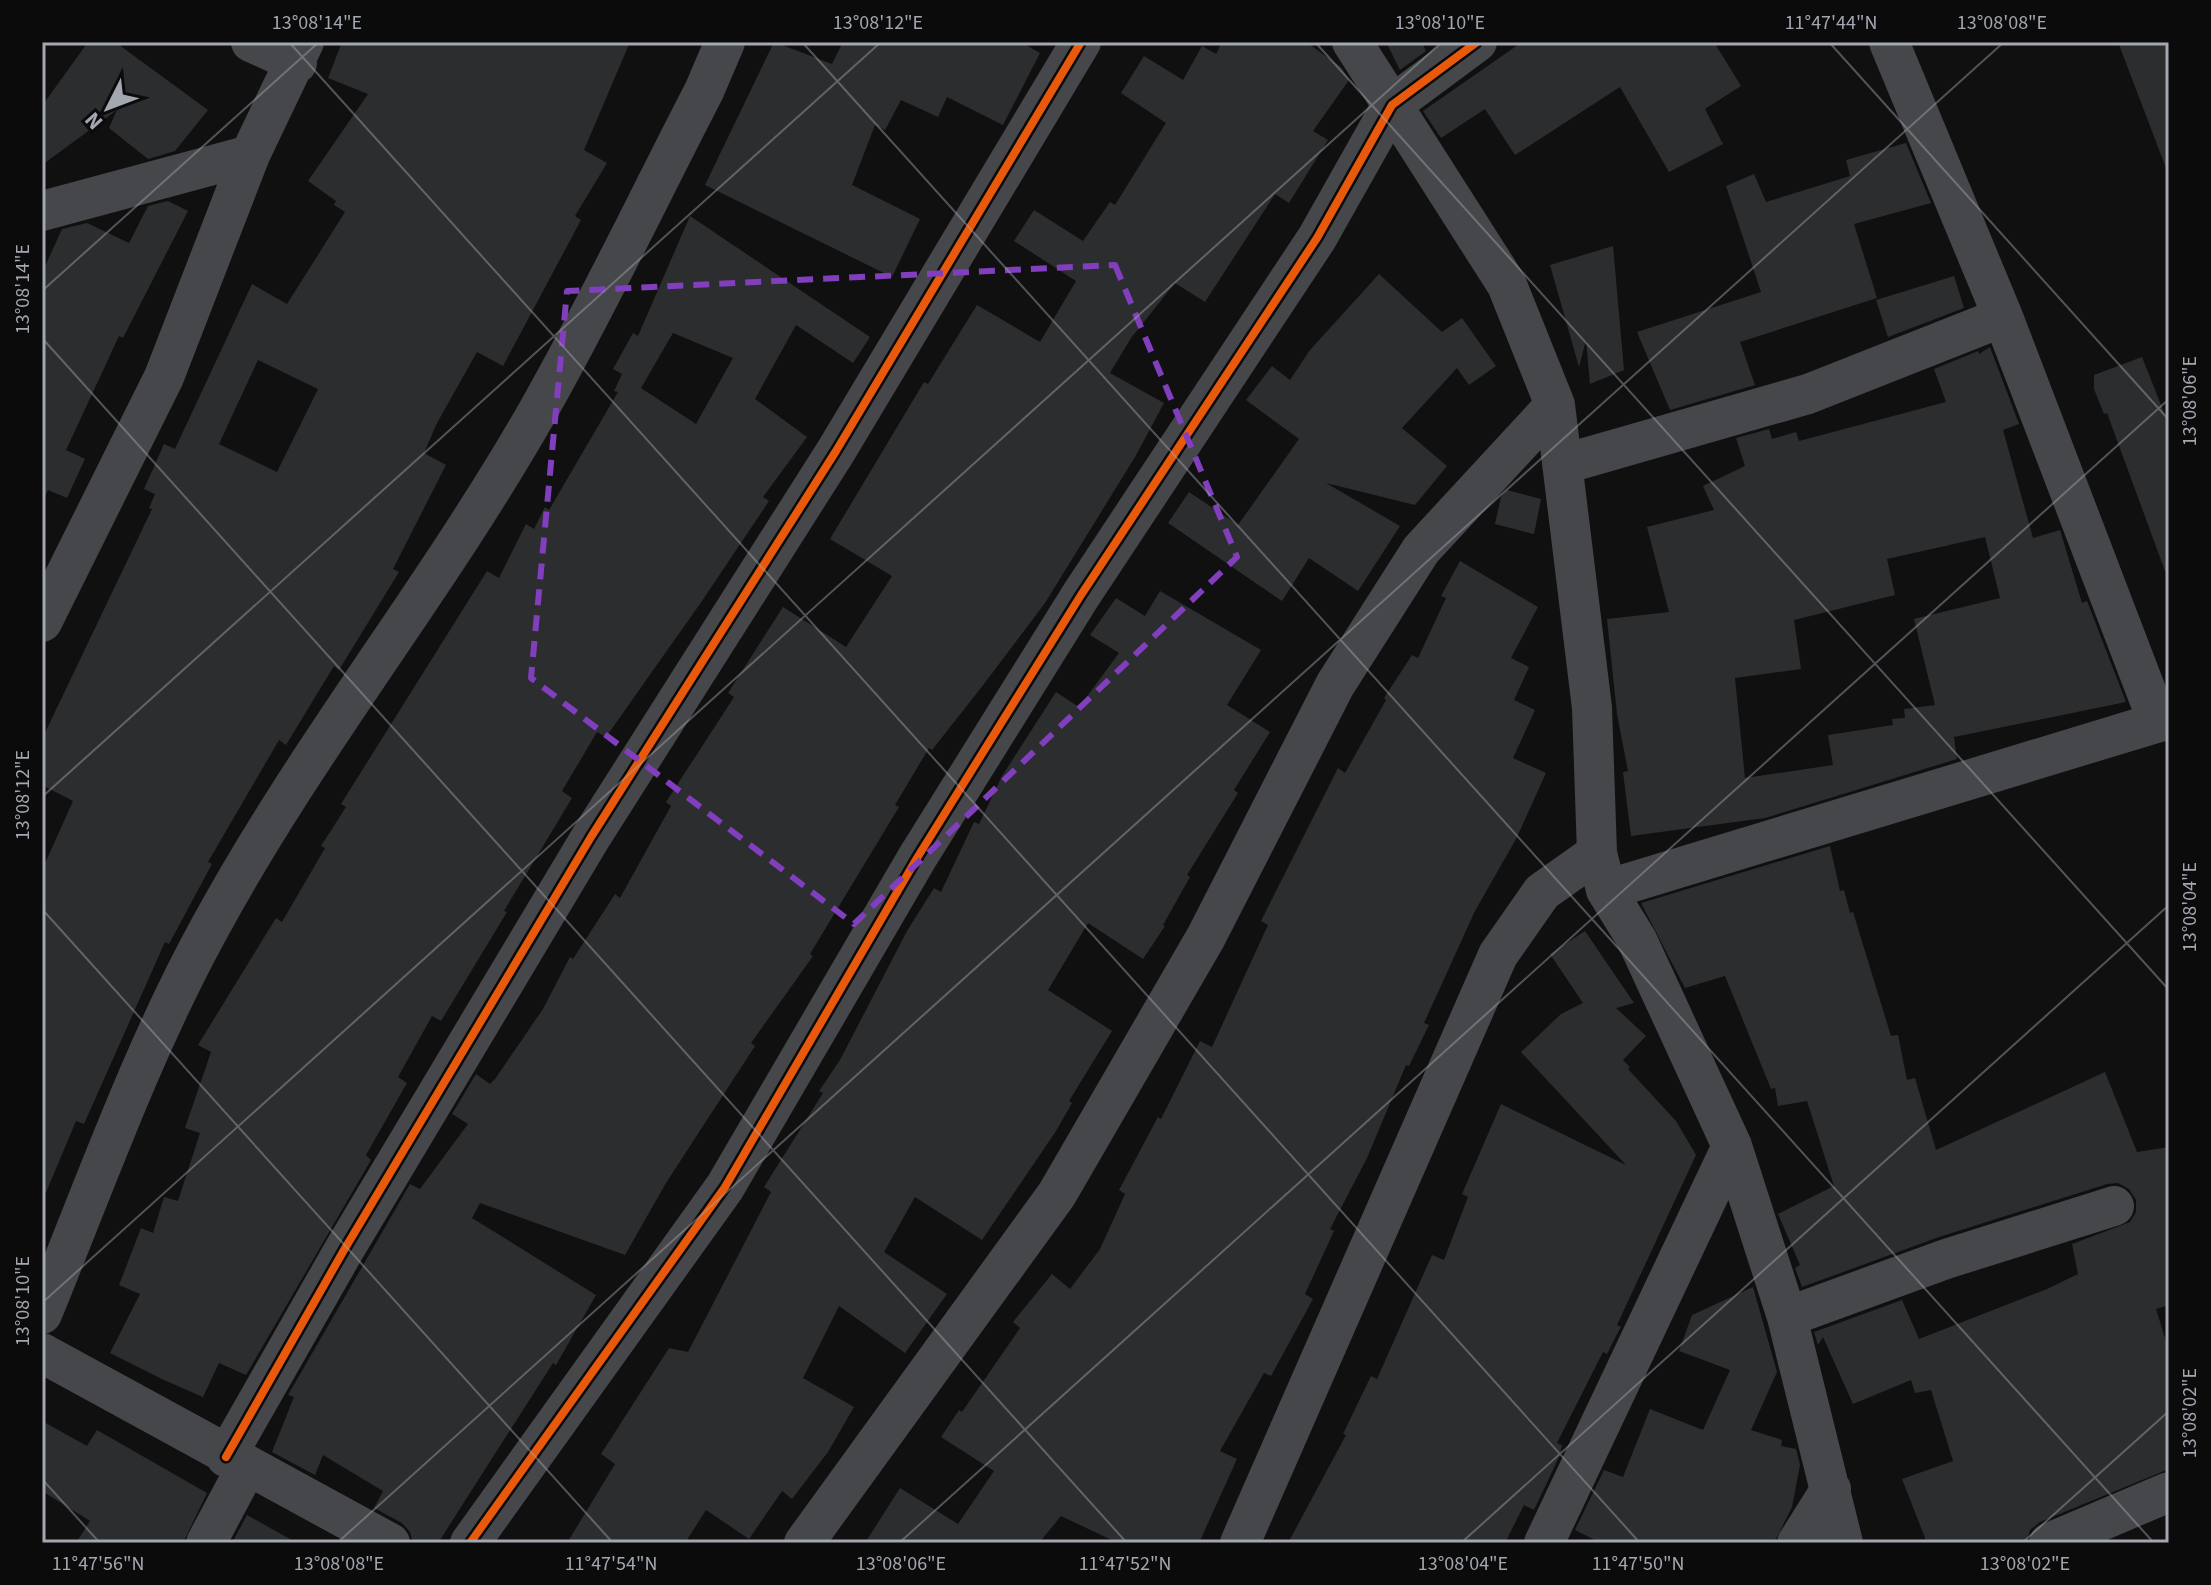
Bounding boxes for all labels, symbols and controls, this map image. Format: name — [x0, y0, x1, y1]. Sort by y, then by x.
text: 13°08'14"E — [272, 9, 362, 37]
text: 13°08'12"E — [833, 9, 923, 37]
text: 13°08'10"E — [1395, 9, 1485, 37]
text: 11°47'44"N — [1785, 9, 1877, 37]
text: 13°08'08"E — [1957, 9, 2047, 37]
north arrow — [68, 68, 148, 148]
text: N — [77, 105, 111, 137]
text: 13°08'14"E — [9, 244, 37, 334]
text: 13°08'06"E — [2176, 356, 2204, 446]
text: 13°08'12"E — [9, 750, 37, 840]
text: 13°08'04"E — [2176, 862, 2204, 952]
text: 13°08'10"E — [9, 1256, 37, 1346]
text: 13°08'02"E — [2176, 1368, 2204, 1458]
text: 11°47'56"N — [52, 1550, 144, 1578]
text: 13°08'08"E — [294, 1550, 384, 1578]
text: 11°47'54"N — [565, 1550, 657, 1578]
text: 13°08'06"E — [856, 1550, 946, 1578]
text: 11°47'52"N — [1079, 1550, 1171, 1578]
text: 13°08'04"E — [1418, 1550, 1508, 1578]
text: 11°47'50"N — [1592, 1550, 1684, 1578]
text: 13°08'02"E — [1980, 1550, 2070, 1578]

